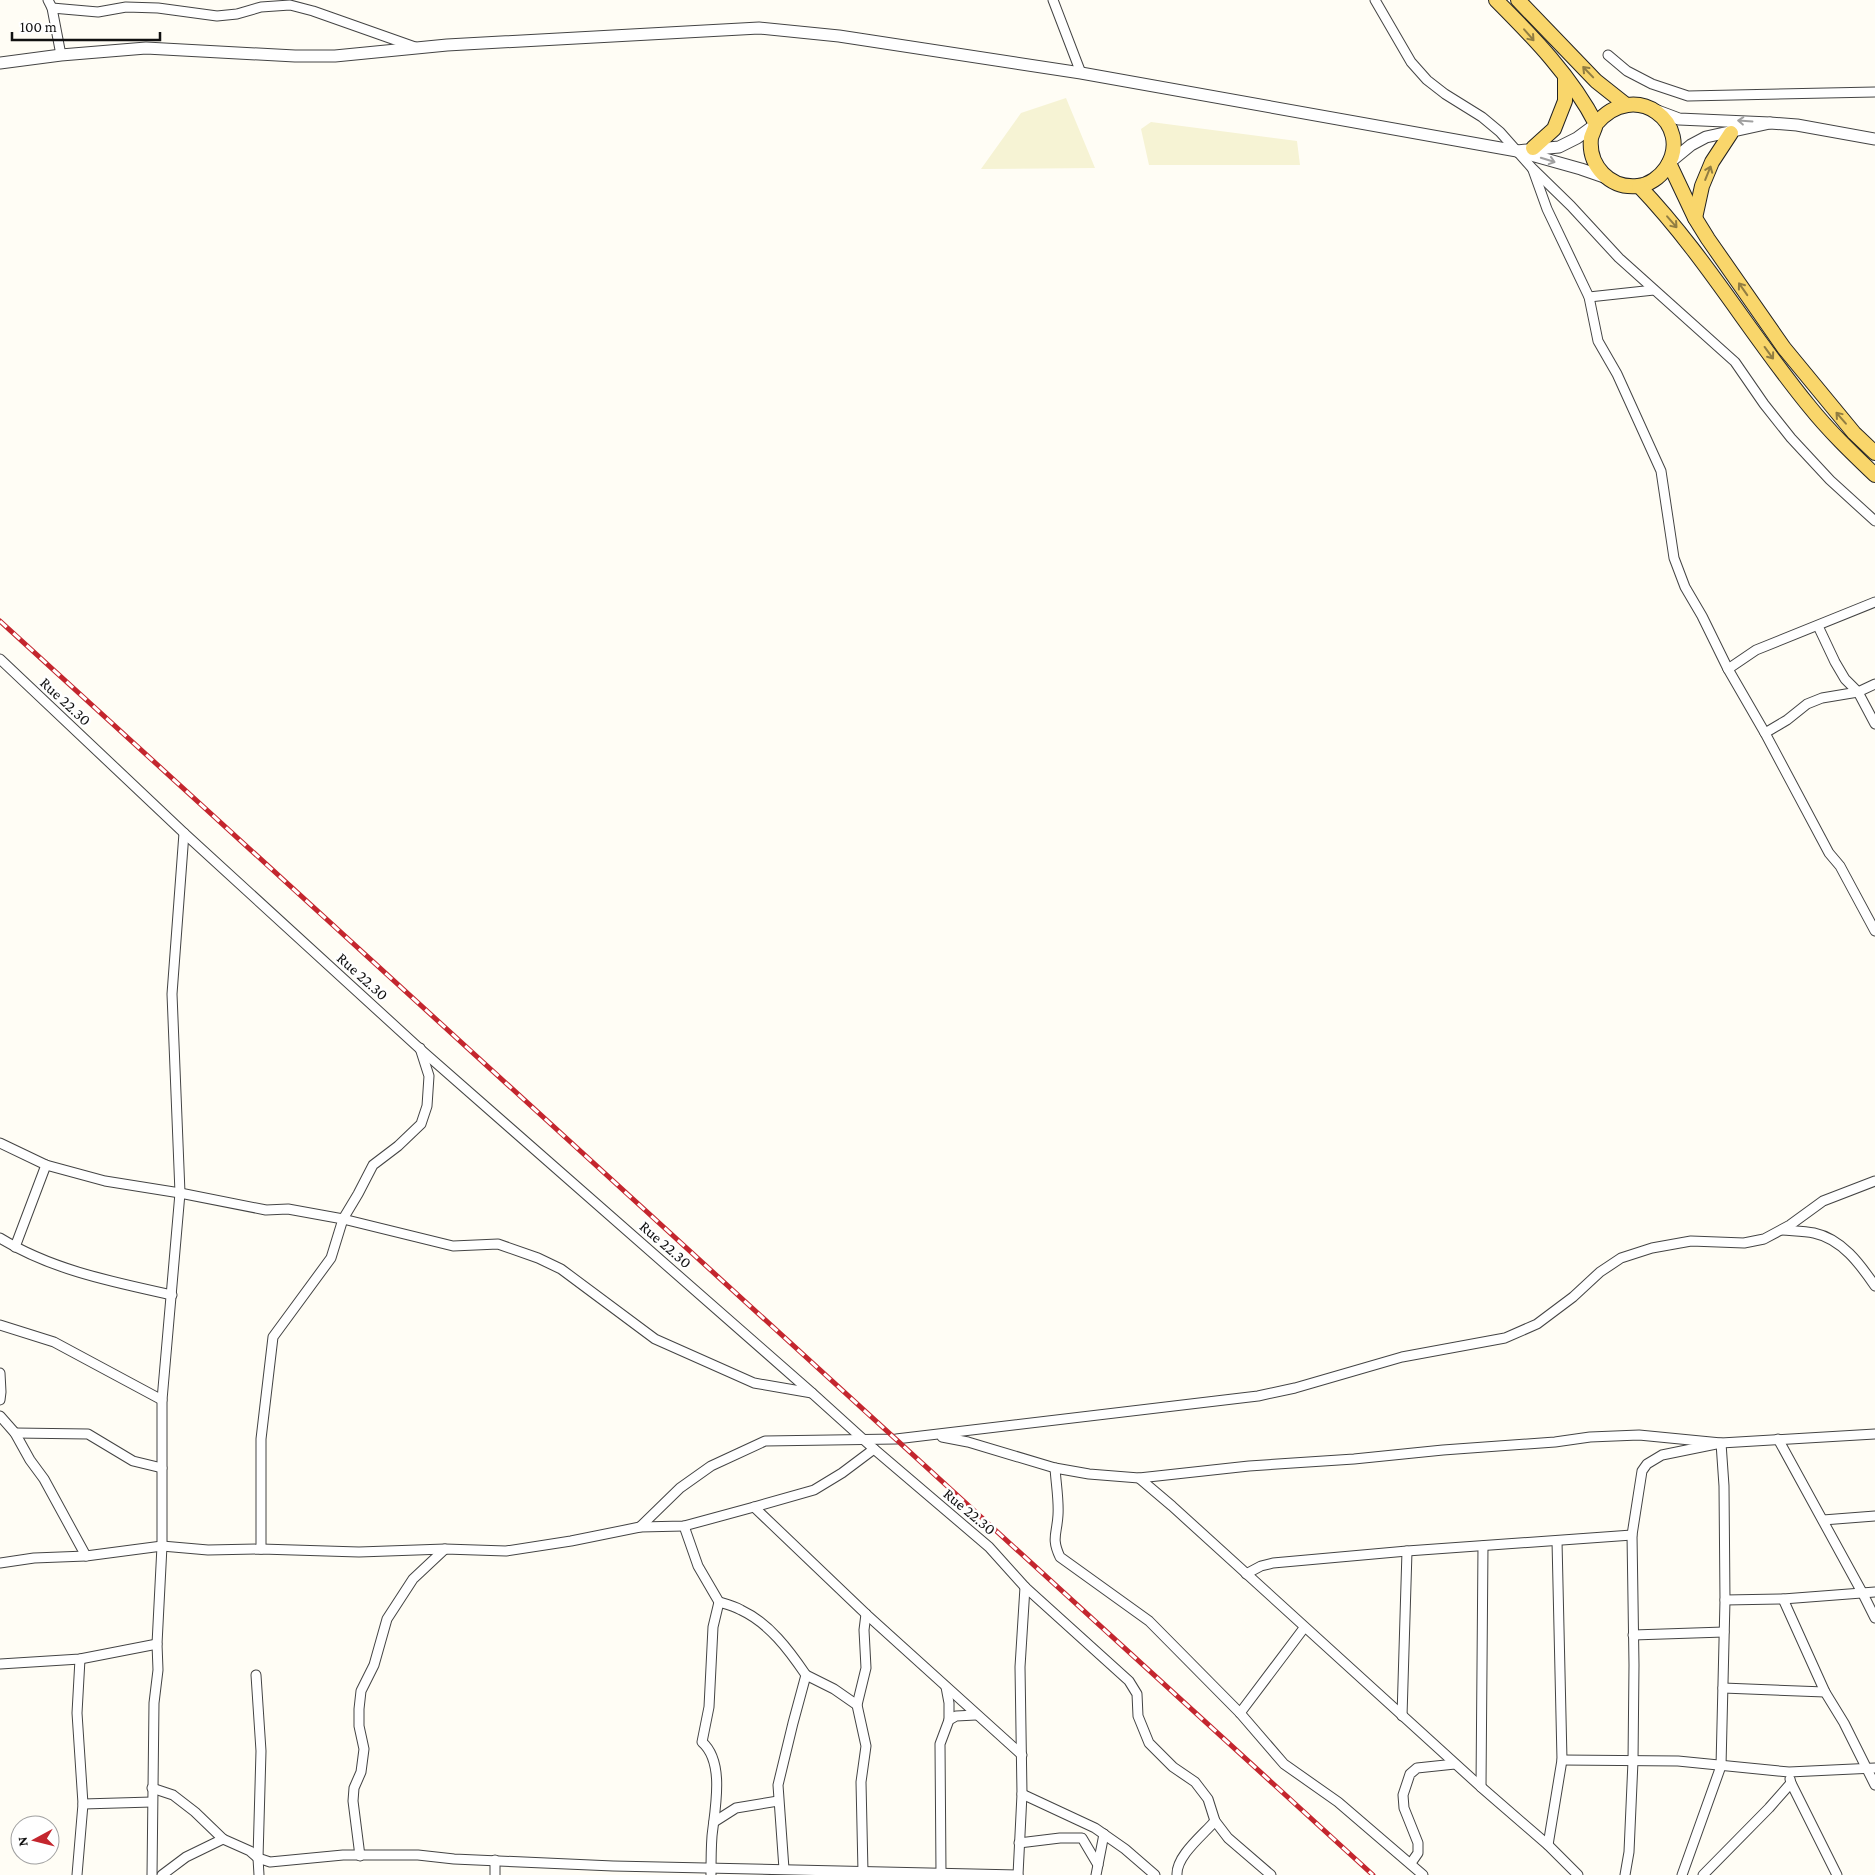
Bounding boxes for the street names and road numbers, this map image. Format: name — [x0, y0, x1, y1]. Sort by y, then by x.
street label: Rue 22.30 — [37, 674, 94, 729]
street label: Rue 22.30 — [334, 949, 392, 1004]
street label: Rue 22.30 — [636, 1217, 695, 1271]
street label: Rue 22.30 — [940, 1485, 999, 1538]

